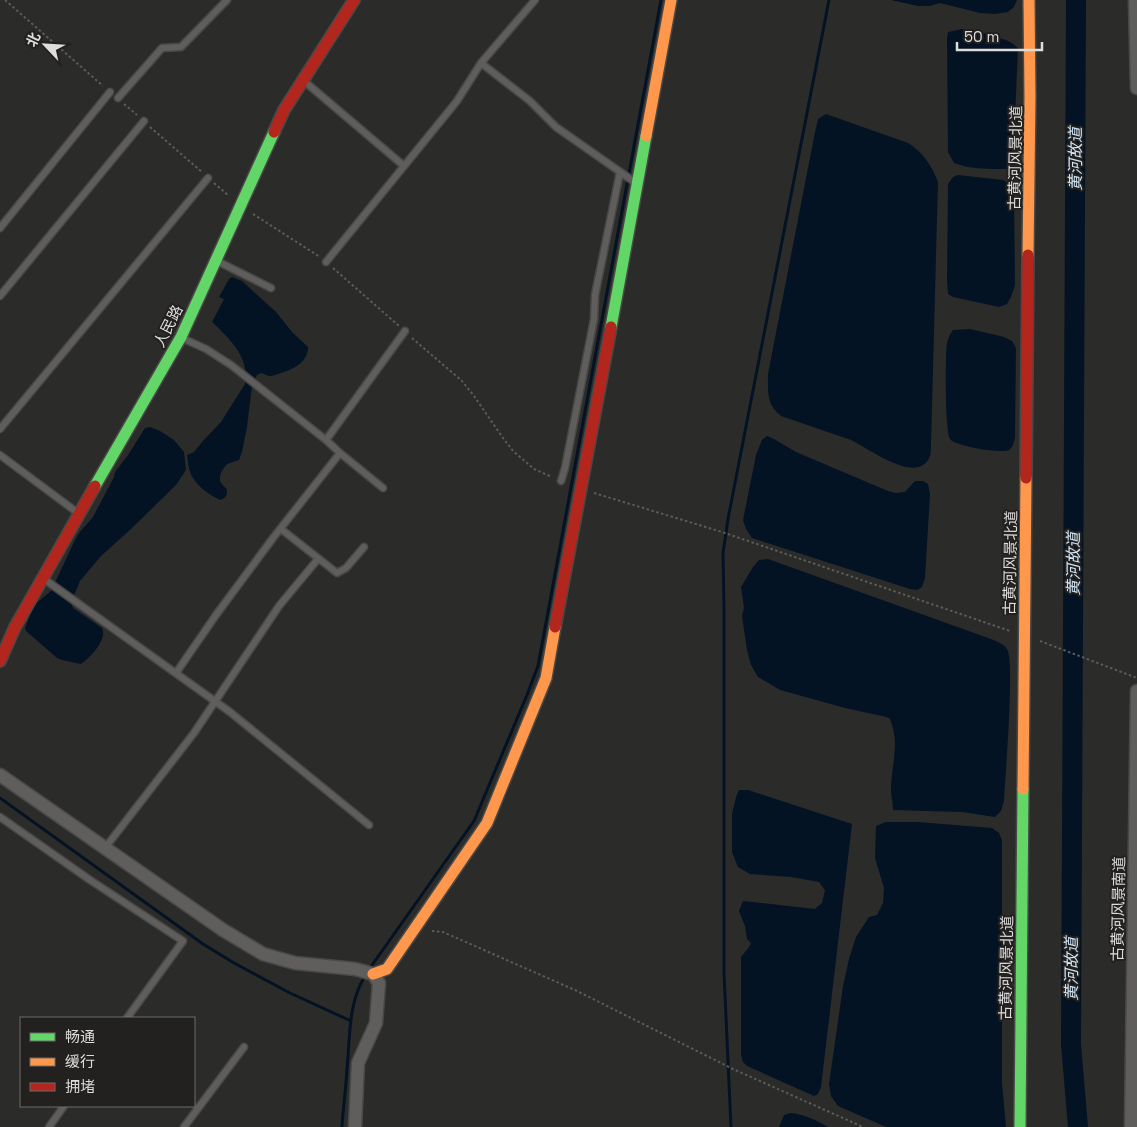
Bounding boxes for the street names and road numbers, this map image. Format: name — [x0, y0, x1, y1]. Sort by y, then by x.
street label: 古黄河风景北道 — [1005, 105, 1025, 211]
street label: 人民路 — [149, 302, 187, 350]
street label: 古黄河风景北道 — [1000, 510, 1020, 616]
street label: 古黄河风景南道 — [1108, 856, 1128, 962]
street label: 古黄河风景北道 — [996, 915, 1016, 1021]

